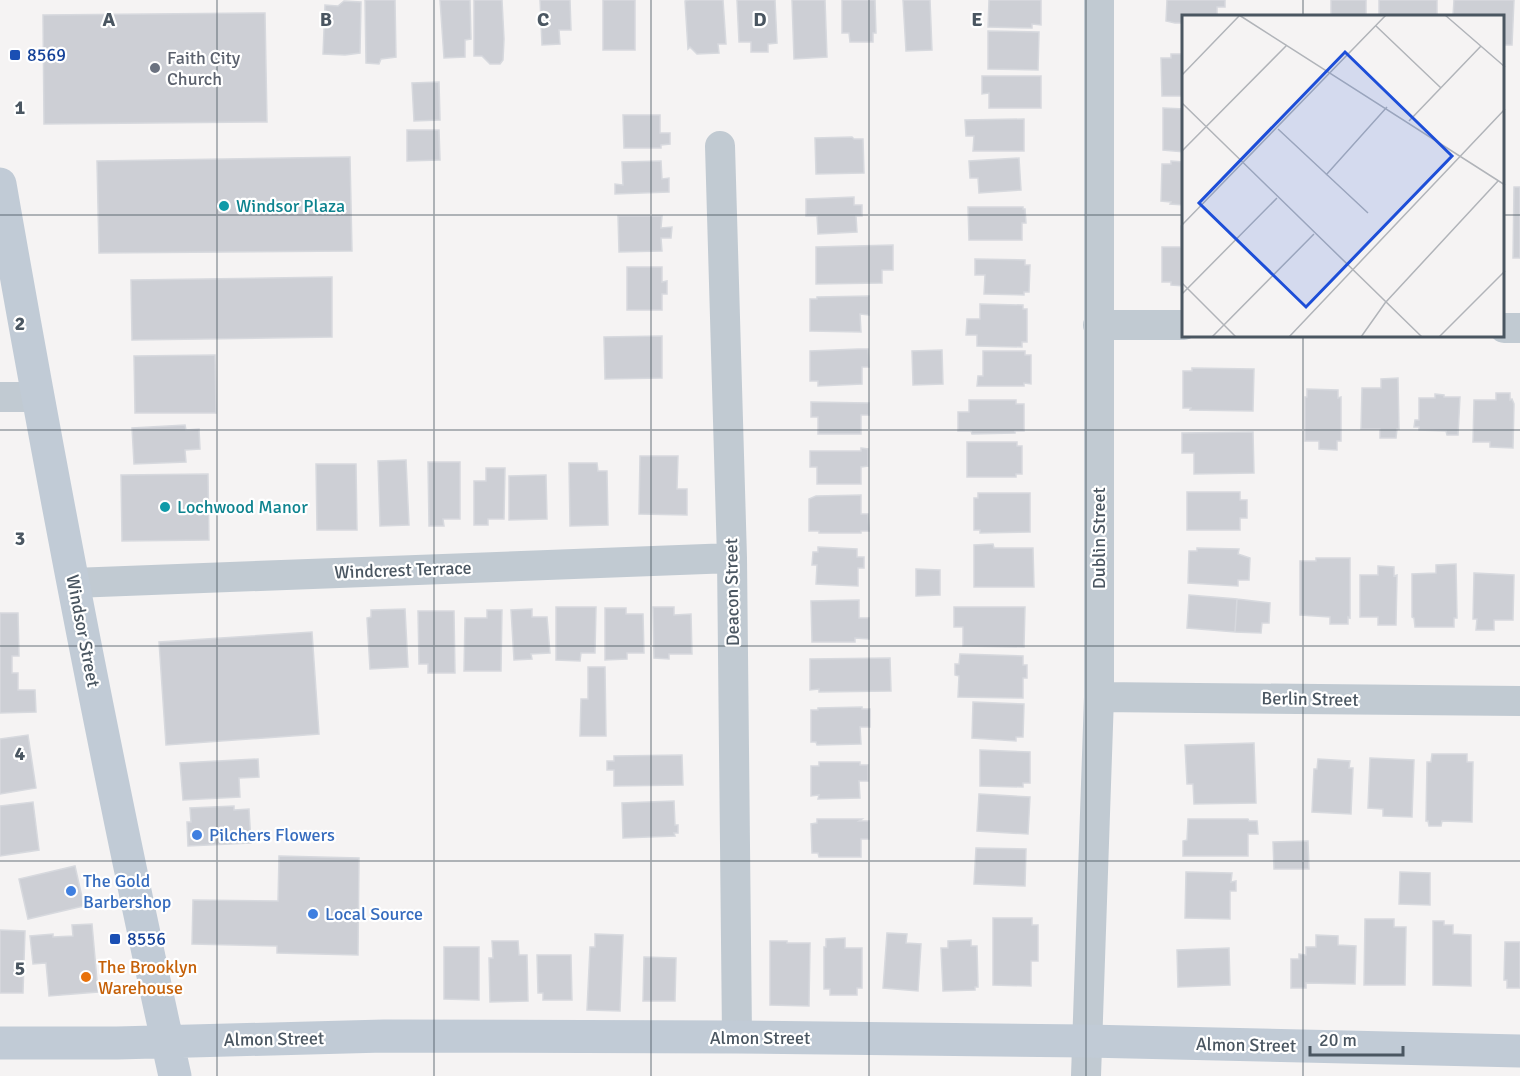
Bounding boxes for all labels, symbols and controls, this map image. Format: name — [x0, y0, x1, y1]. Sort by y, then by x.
text: A — [103, 7, 116, 32]
text: B — [320, 7, 332, 32]
text: C — [537, 7, 549, 32]
text: D — [753, 7, 767, 32]
text: E — [971, 7, 983, 32]
inset map — [1182, 15, 1505, 338]
place label: 8569 — [27, 44, 66, 66]
place label: Faith City Church — [167, 47, 241, 90]
marker: 8569 — [8, 48, 22, 62]
marker: Faith City Church — [148, 61, 162, 75]
text: 1 — [15, 95, 26, 120]
place label: Windsor Plaza — [236, 195, 345, 217]
marker: Windsor Plaza — [217, 199, 231, 213]
text: 2 — [15, 311, 25, 336]
street label: Dublin Street — [1088, 487, 1110, 589]
place label: Lochwood Manor — [177, 496, 308, 518]
marker: Lochwood Manor — [158, 500, 172, 514]
text: 3 — [15, 526, 25, 551]
street label: Deacon Street — [720, 538, 744, 646]
street label: Windcrest Terrace — [334, 557, 472, 583]
street label: Windsor Street — [61, 573, 105, 689]
street label: Berlin Street — [1261, 687, 1359, 711]
text: 4 — [15, 741, 26, 766]
place label: Pilchers Flowers — [209, 824, 335, 846]
marker: Pilchers Flowers — [190, 828, 204, 842]
place label: The Gold Barbershop — [83, 870, 171, 913]
marker: The Gold Barbershop — [64, 884, 78, 898]
place label: Local Source — [325, 903, 423, 925]
marker: Local Source — [306, 907, 320, 921]
place label: 8556 — [127, 928, 166, 950]
marker: 8556 — [108, 932, 122, 946]
text: 5 — [15, 956, 25, 981]
place label: The Brooklyn Warehouse — [98, 956, 197, 999]
marker: The Brooklyn Warehouse — [79, 970, 93, 984]
scale bar — [1310, 1019, 1403, 1057]
street label: Almon Street — [224, 1027, 324, 1051]
street label: Almon Street — [710, 1027, 810, 1049]
text: 20 m — [1319, 1029, 1357, 1051]
street label: Almon Street — [1196, 1033, 1296, 1057]

